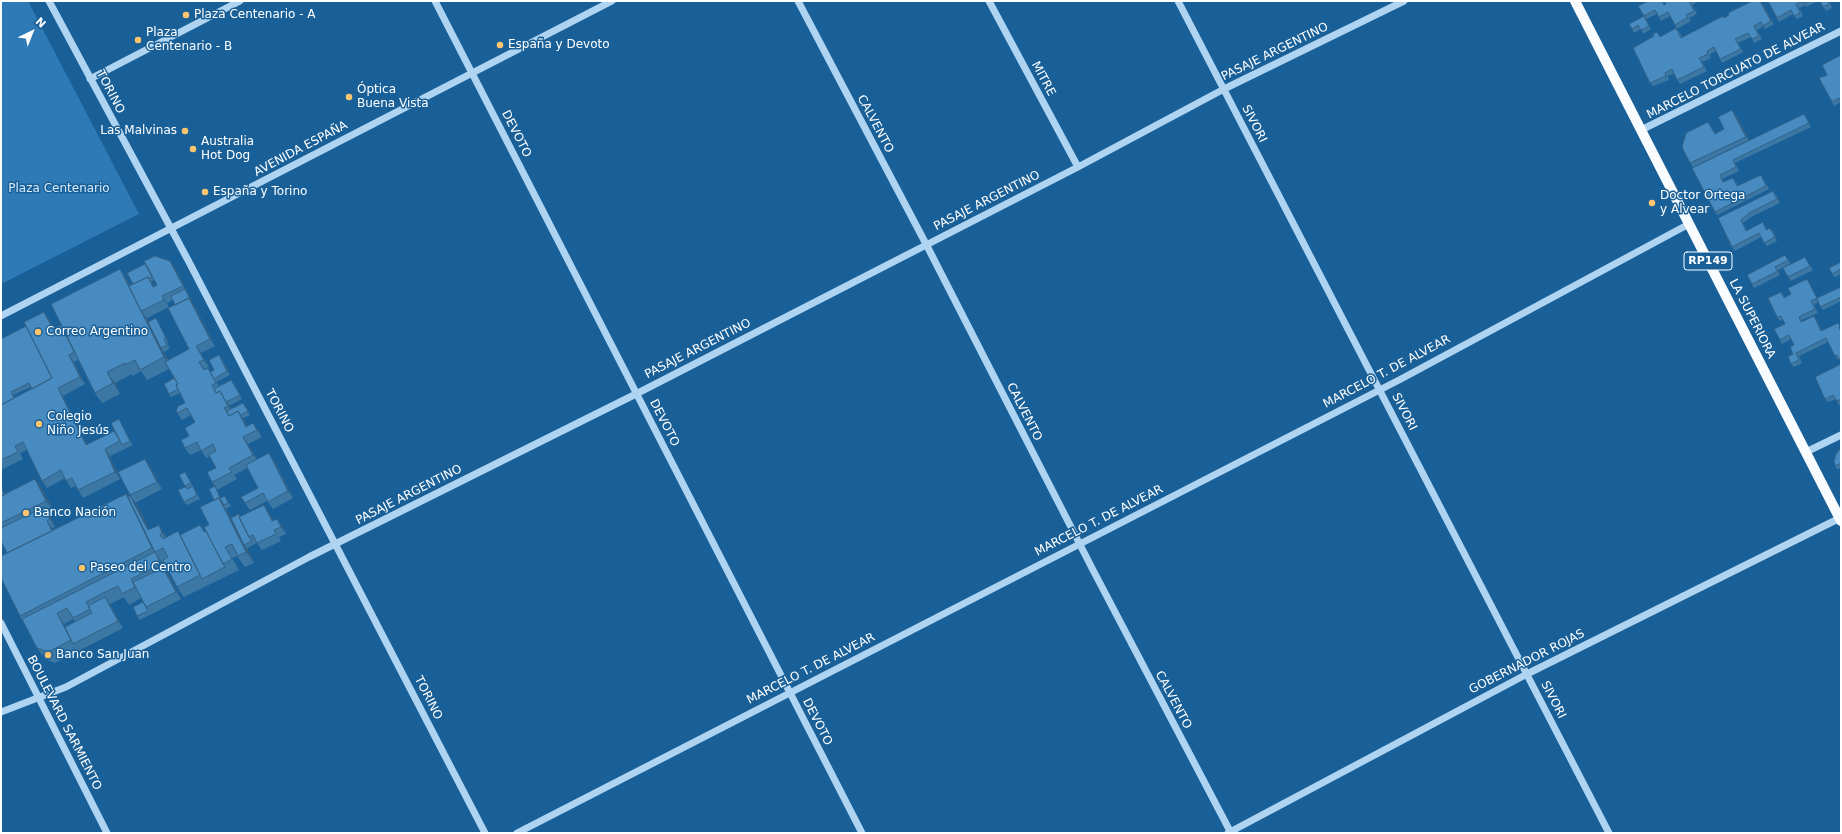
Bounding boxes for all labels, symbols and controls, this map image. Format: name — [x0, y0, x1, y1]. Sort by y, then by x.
place label: Plaza Centenario - A — [194, 8, 316, 22]
marker: Plaza Centenario - A — [181, 10, 191, 20]
north arrow — [12, 12, 52, 52]
text: N — [33, 15, 48, 31]
street label: PASAJE ARGENTINO — [1219, 20, 1331, 84]
street label: MARCELO TORCUATO DE ALVEAR — [1645, 20, 1827, 122]
place label: Plaza Centenario - B — [146, 26, 232, 54]
marker: Plaza Centenario - B — [133, 35, 143, 45]
place label: España y Devoto — [508, 38, 610, 52]
marker: España y Devoto — [495, 40, 505, 50]
street label: MITRE — [1028, 59, 1058, 99]
street label: TORINO — [93, 68, 127, 116]
place label: Óptica Buena Vista — [357, 83, 429, 111]
marker: Óptica Buena Vista — [344, 92, 354, 102]
street label: CALVENTO — [854, 93, 896, 155]
street label: SIVORI — [1238, 103, 1270, 145]
street label: DEVOTO — [498, 108, 534, 160]
street label: AVENIDA ESPAÑA — [252, 118, 350, 180]
place label: Las Malvinas — [100, 124, 177, 138]
marker: Las Malvinas — [180, 126, 190, 136]
place label: Australia Hot Dog — [201, 135, 254, 163]
marker: Australia Hot Dog — [188, 144, 198, 154]
street label: PASAJE ARGENTINO — [931, 168, 1043, 234]
park label: Plaza Centenario — [8, 182, 110, 196]
place label: España y Torino — [213, 185, 307, 199]
marker: España y Torino — [200, 187, 210, 197]
place label: Doctor Ortega y Alvear — [1660, 189, 1745, 217]
marker: Doctor Ortega y Alvear — [1647, 198, 1657, 208]
road number: RP149 — [1684, 252, 1732, 270]
street label: LA SUPERIORA — [1726, 277, 1778, 361]
street label: PASAJE ARGENTINO — [642, 316, 754, 382]
place label: Correo Argentino — [46, 325, 148, 339]
marker: Correo Argentino — [33, 327, 43, 337]
street label: MARCELO T. DE ALVEAR — [1321, 332, 1453, 412]
street label: CALVENTO — [1003, 380, 1045, 444]
street label: TORINO — [262, 387, 296, 435]
street label: SIVORI — [1388, 391, 1420, 433]
street label: DEVOTO — [646, 397, 682, 449]
place label: Colegio Niño Jesús — [47, 410, 109, 438]
marker: Colegio Niño Jesús — [34, 419, 44, 429]
street label: PASAJE ARGENTINO — [353, 462, 465, 528]
street label: MARCELO T. DE ALVEAR — [1033, 482, 1165, 560]
place label: Banco Nación — [34, 506, 116, 520]
marker: Banco Nación — [21, 508, 31, 518]
place label: Paseo del Centro — [90, 561, 191, 575]
marker: Paseo del Centro — [77, 563, 87, 573]
street label: GOBERNADOR ROJAS — [1467, 627, 1587, 697]
street label: MARCELO T. DE ALVEAR — [745, 630, 877, 708]
place label: Banco San Juan — [56, 648, 149, 662]
marker: Banco San Juan — [43, 650, 53, 660]
street label: BOULEVARD SARMIENTO — [24, 653, 104, 793]
street label: CALVENTO — [1152, 669, 1194, 731]
street label: TORINO — [411, 674, 445, 722]
street label: SIVORI — [1537, 679, 1569, 721]
street label: DEVOTO — [799, 696, 835, 748]

